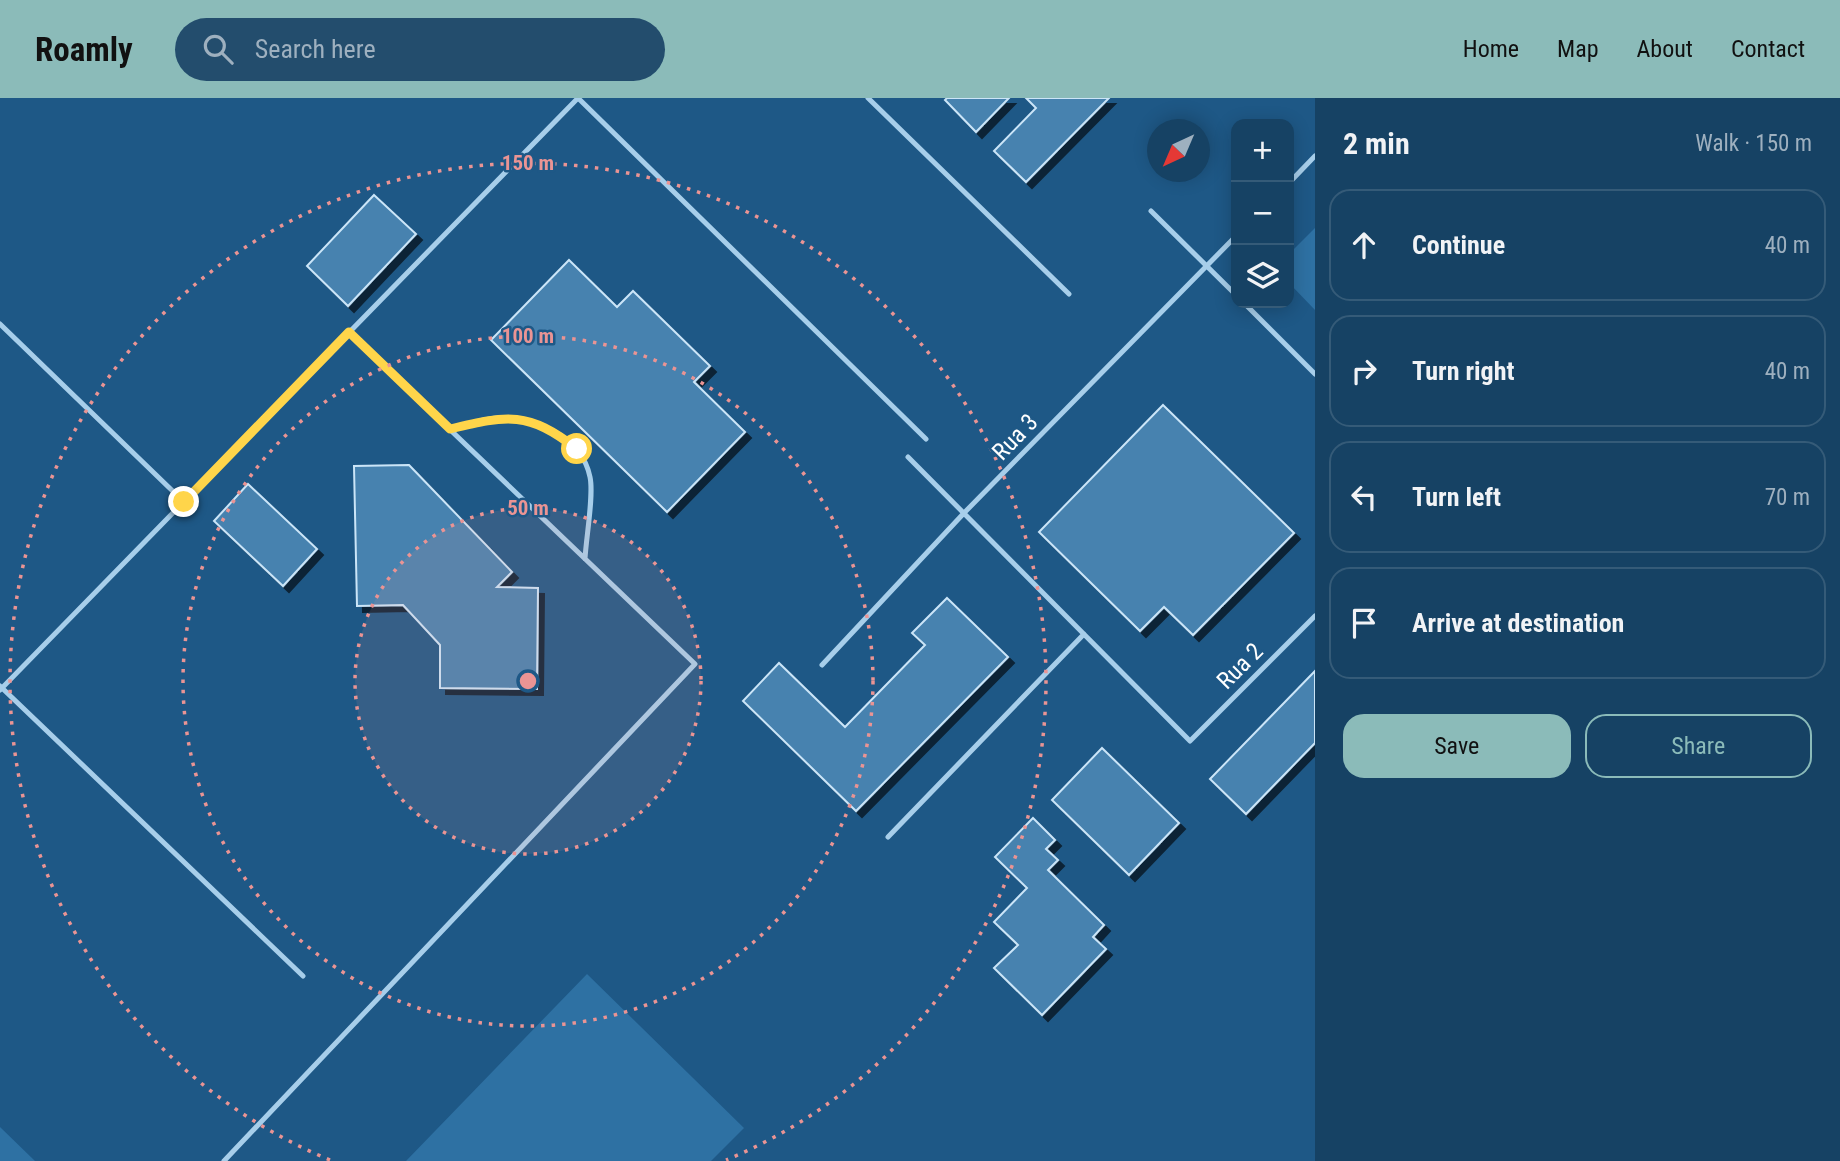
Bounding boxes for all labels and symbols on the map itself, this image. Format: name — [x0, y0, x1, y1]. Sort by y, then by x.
north arrow — [1147, 119, 1210, 182]
text: 150 m — [502, 151, 554, 175]
text: 100 m — [502, 324, 554, 348]
street label: Rua 3 — [986, 408, 1044, 466]
route start — [561, 433, 592, 464]
route end — [168, 486, 199, 517]
text: 50 m — [507, 496, 549, 520]
street label: Rua 2 — [1211, 637, 1269, 695]
centre of rings — [516, 669, 540, 693]

